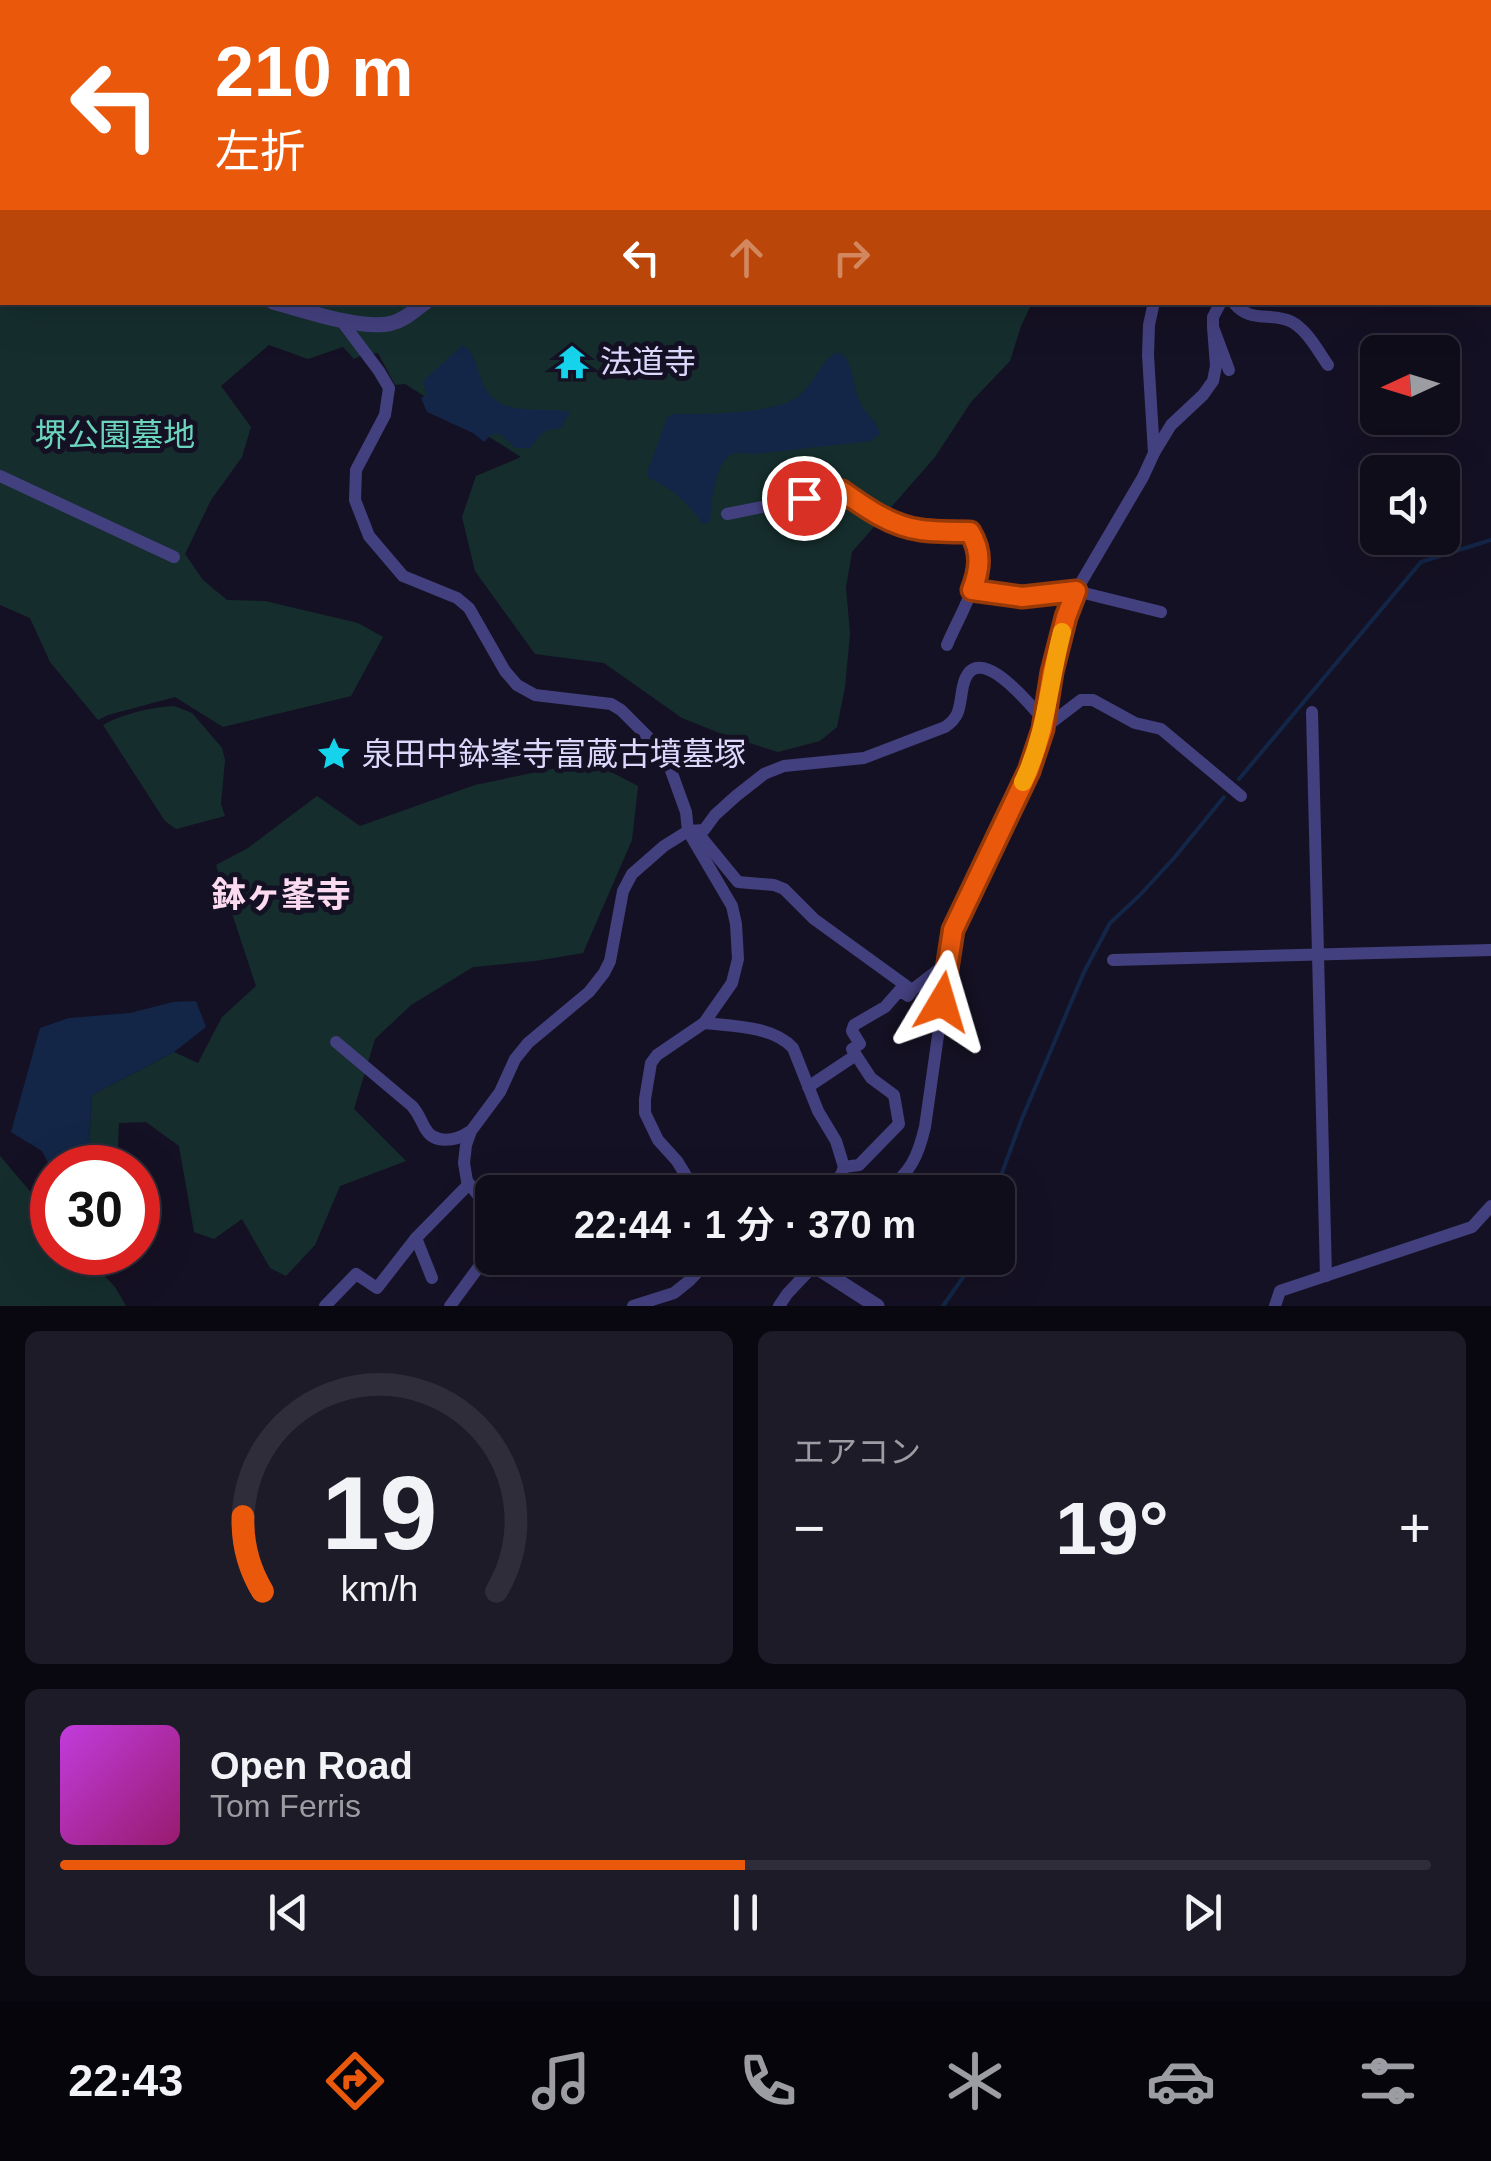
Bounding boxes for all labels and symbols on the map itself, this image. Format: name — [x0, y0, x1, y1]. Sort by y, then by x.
north arrow — [1360, 335, 1460, 435]
temple icon: 法道寺 — [553, 343, 591, 381]
place label: 法道寺 — [600, 344, 696, 380]
park label: 堺公園墓地 — [35, 417, 195, 453]
pin — [762, 456, 847, 541]
place icon: 泉田中鉢峯寺富蔵古墳墓塚 — [315, 735, 353, 773]
place label: 泉田中鉢峯寺富蔵古墳墓塚 — [362, 736, 746, 772]
district label: 鉢ヶ峯寺 — [211, 875, 351, 914]
position arrow — [890, 950, 994, 1054]
speed limit sign: 30 — [30, 1145, 160, 1275]

